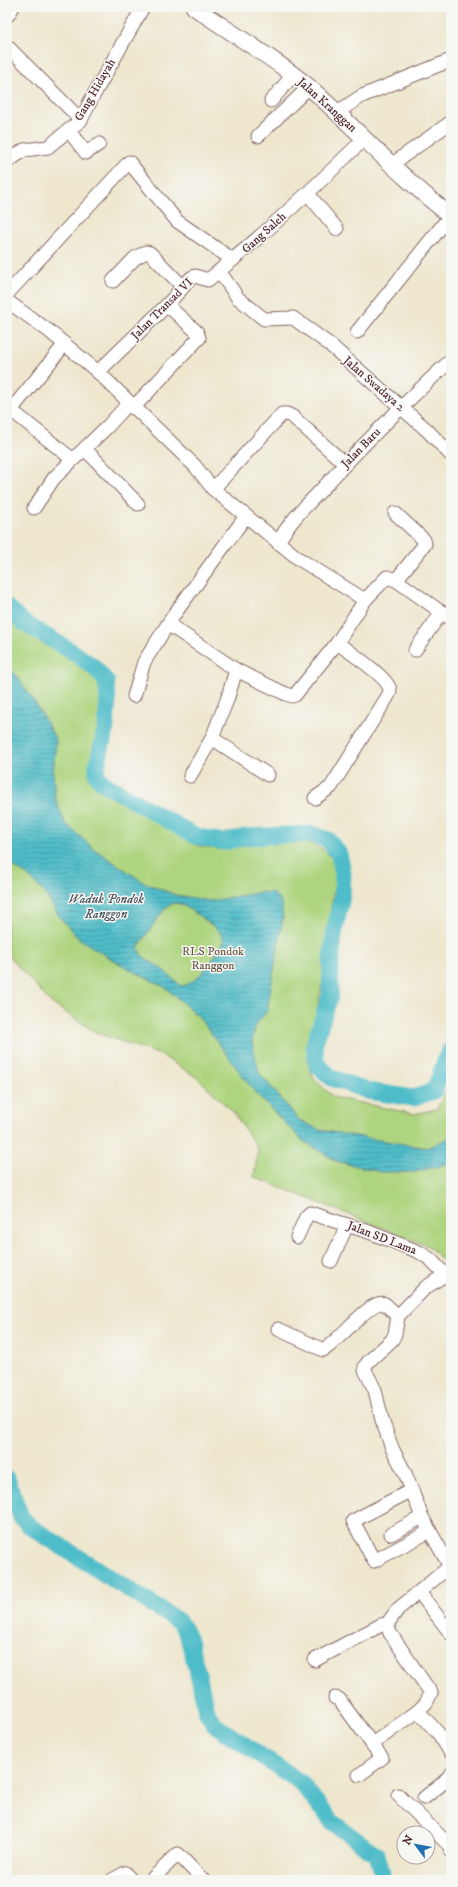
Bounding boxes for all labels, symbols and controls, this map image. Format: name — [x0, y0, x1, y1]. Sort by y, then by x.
street label: Gang Hidayah — [71, 56, 119, 124]
street label: Jalan Kranggan — [294, 74, 360, 136]
street label: Gang Saleh — [239, 209, 290, 257]
street label: Jalan Transad VI — [127, 275, 196, 344]
street label: Jalan Swadaya 2 — [339, 353, 408, 415]
street label: Jalan Baru — [337, 425, 384, 472]
water label: Waduk Pondok Ranggon — [68, 891, 144, 922]
park label: RLS Pondok Ranggon — [182, 944, 244, 973]
street label: Jalan SD Lama — [344, 1218, 420, 1258]
north arrow — [396, 1825, 436, 1865]
text: N — [400, 1833, 417, 1848]

